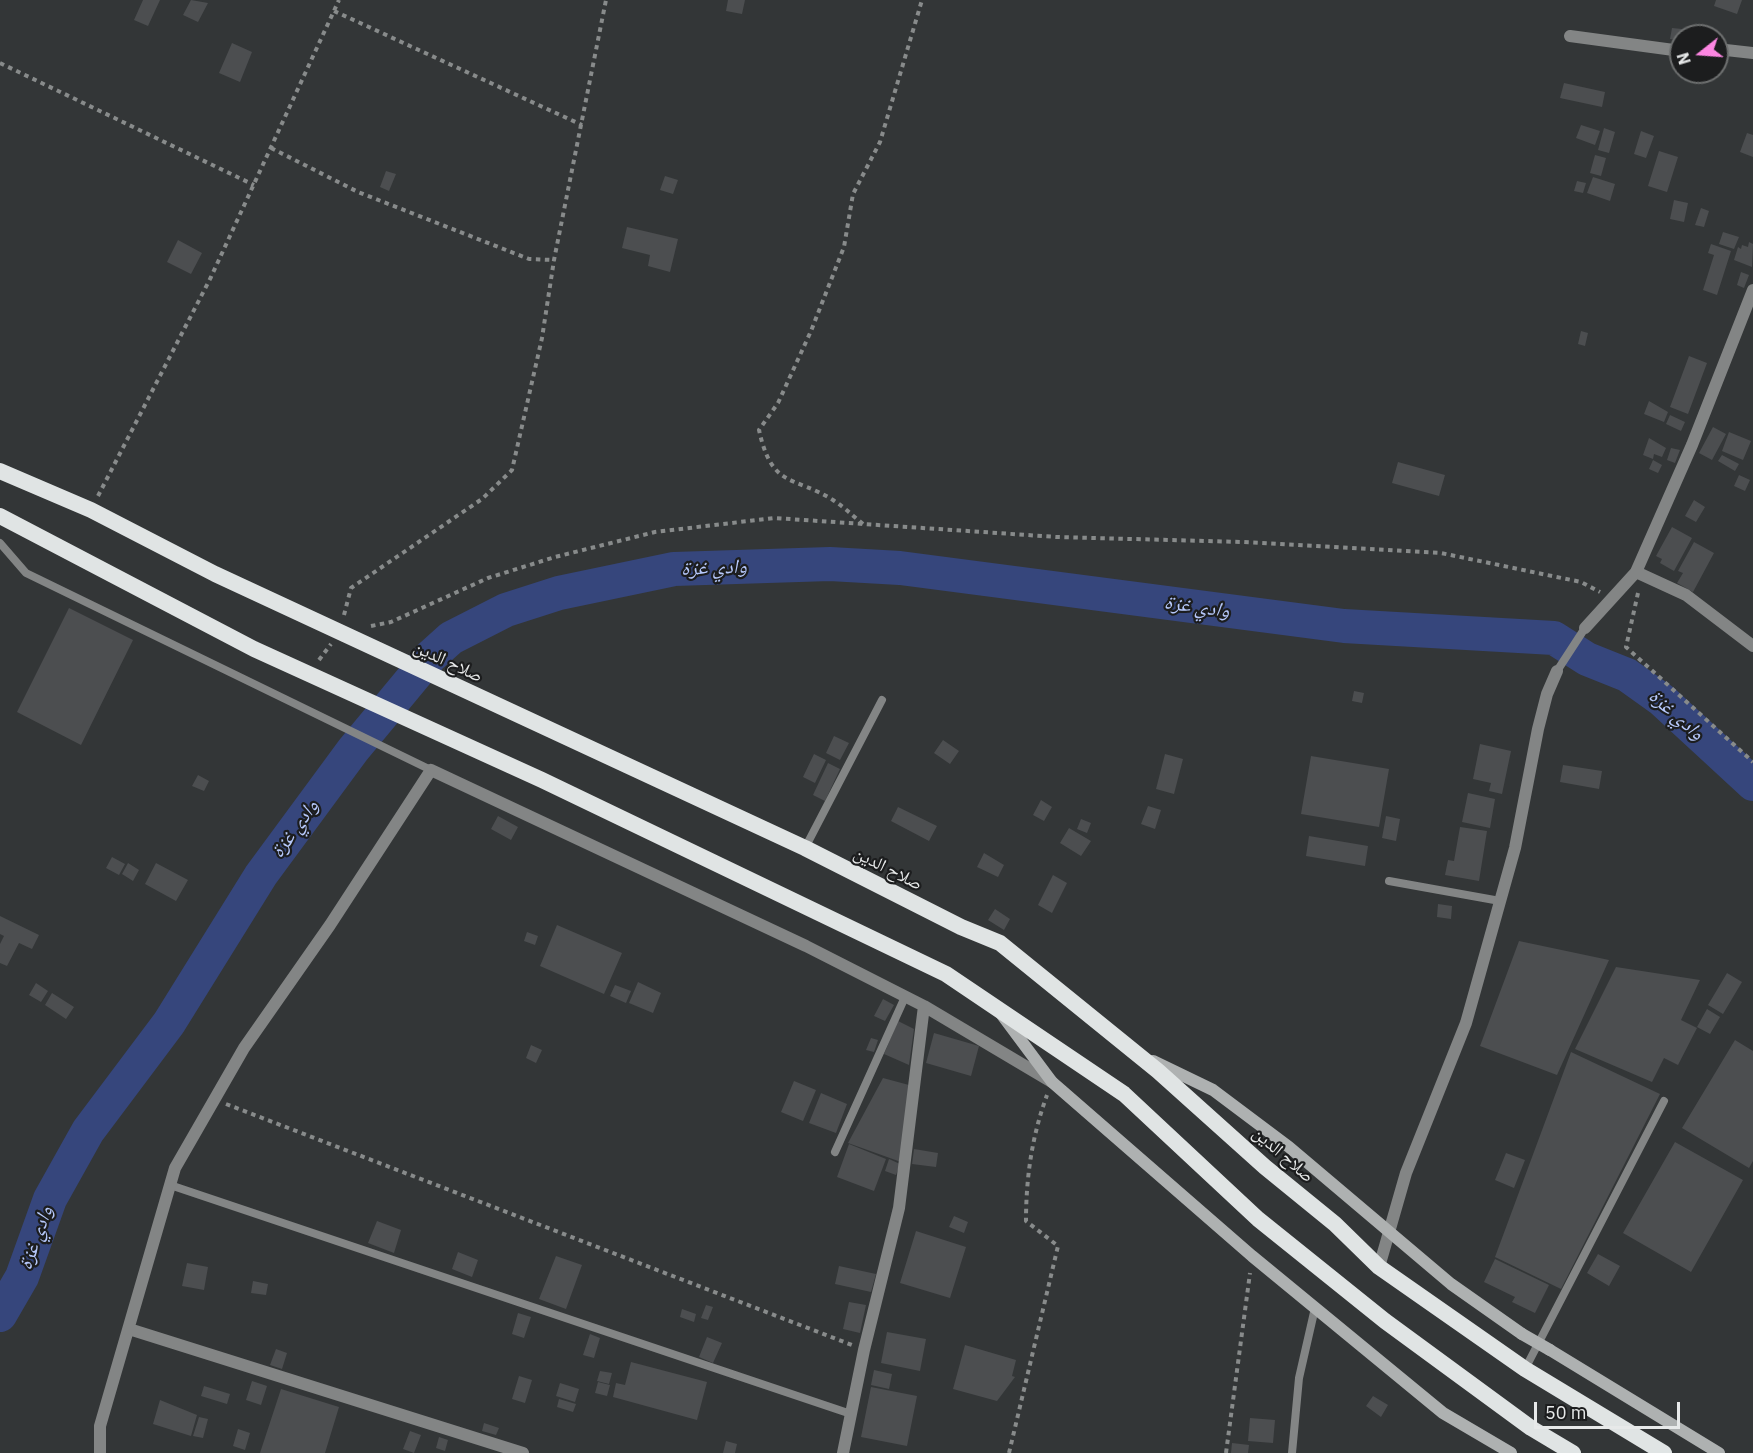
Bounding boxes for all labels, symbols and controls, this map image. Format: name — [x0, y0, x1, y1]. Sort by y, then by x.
north arrow — [1669, 24, 1729, 84]
text: N — [1672, 50, 1695, 67]
water label: وادي غزة — [681, 555, 747, 581]
water label: وادي غزة — [1163, 591, 1231, 623]
street label: صلاح الدين — [410, 637, 486, 687]
water label: وادي غزة — [1643, 684, 1709, 746]
water label: وادي غزة — [266, 795, 324, 863]
street label: صلاح الدين — [850, 843, 926, 895]
street label: صلاح الدين — [1248, 1123, 1318, 1187]
water label: وادي غزة — [13, 1203, 59, 1273]
scale bar — [1537, 1390, 1682, 1428]
text: 50 m — [1545, 1401, 1587, 1424]

